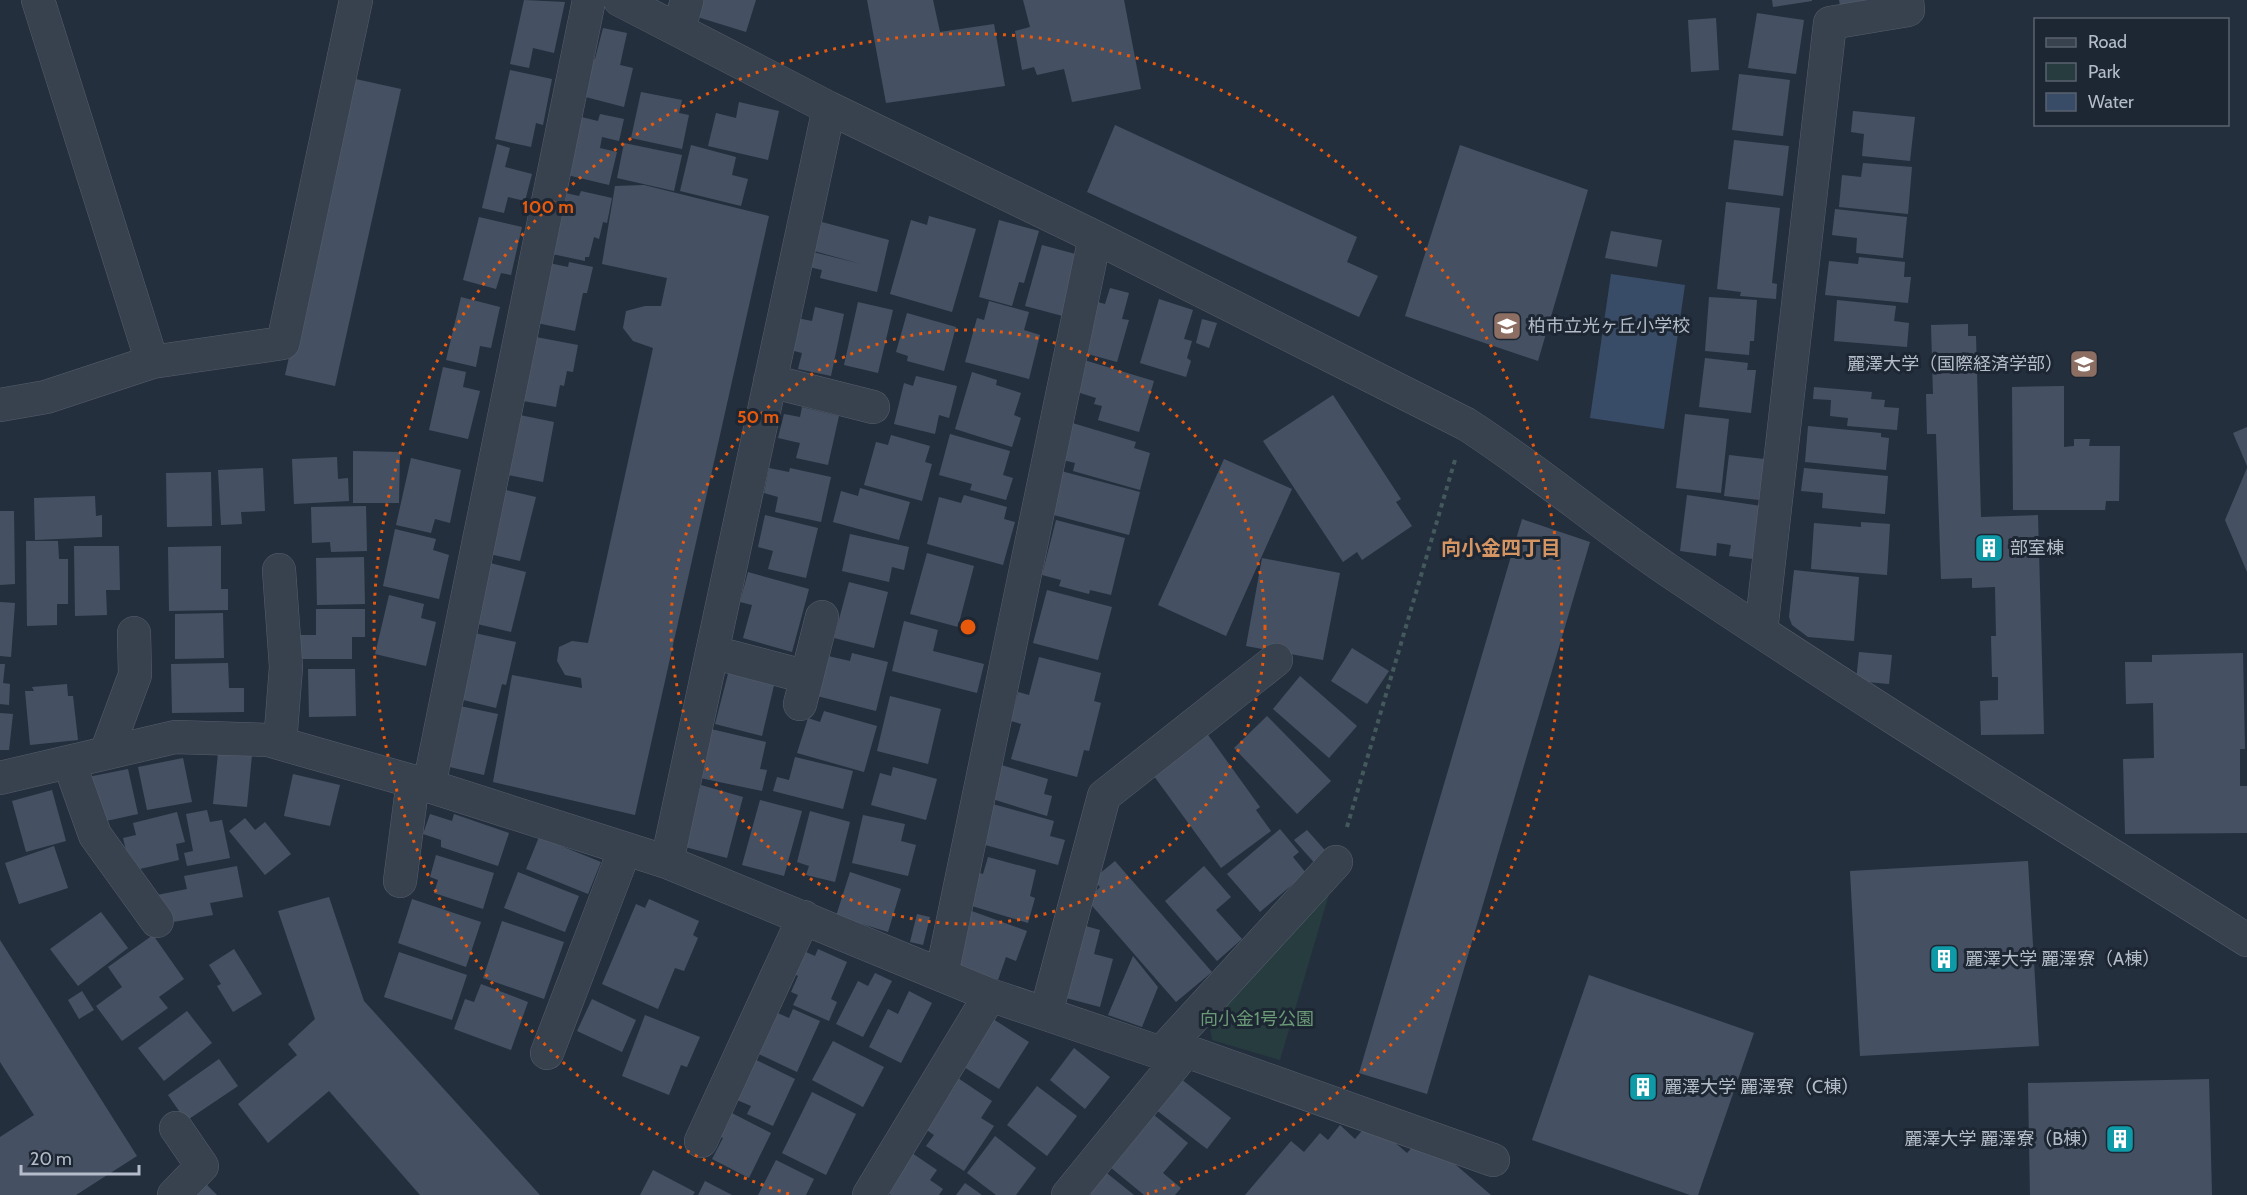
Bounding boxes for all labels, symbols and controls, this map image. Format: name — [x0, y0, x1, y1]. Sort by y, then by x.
legend — [2034, 18, 2229, 126]
text: Road — [2088, 31, 2127, 53]
text: Park — [2088, 61, 2121, 83]
text: Water — [2088, 91, 2134, 113]
text: 100 m — [522, 196, 574, 218]
school or university icon: 柏市立光ヶ丘小学校 — [1491, 310, 1523, 342]
place label: 柏市立光ヶ丘小学校 — [1528, 315, 1690, 337]
school or university icon: 麗澤大学（国際経済学部） — [2068, 348, 2100, 380]
place label: 麗澤大学（国際経済学部） — [1847, 353, 2063, 375]
text: 50 m — [737, 406, 779, 428]
building icon: 部室棟 — [1973, 532, 2005, 564]
district label: 向小金四丁目 — [1441, 536, 1561, 560]
place label: 部室棟 — [2010, 537, 2064, 559]
centre of rings — [958, 617, 978, 637]
building icon: 麗澤大学 麗澤寮（A棟） — [1928, 943, 1960, 975]
place label: 麗澤大学 麗澤寮（A棟） — [1965, 948, 2160, 970]
park label: 向小金1号公園 — [1200, 1008, 1314, 1030]
building icon: 麗澤大学 麗澤寮（C棟） — [1627, 1071, 1659, 1103]
place label: 麗澤大学 麗澤寮（C棟） — [1664, 1076, 1859, 1098]
building icon: 麗澤大学 麗澤寮（B棟） — [2104, 1123, 2136, 1155]
place label: 麗澤大学 麗澤寮（B棟） — [1904, 1128, 2099, 1150]
scale bar — [21, 1138, 140, 1176]
text: 20 m — [30, 1148, 72, 1170]

